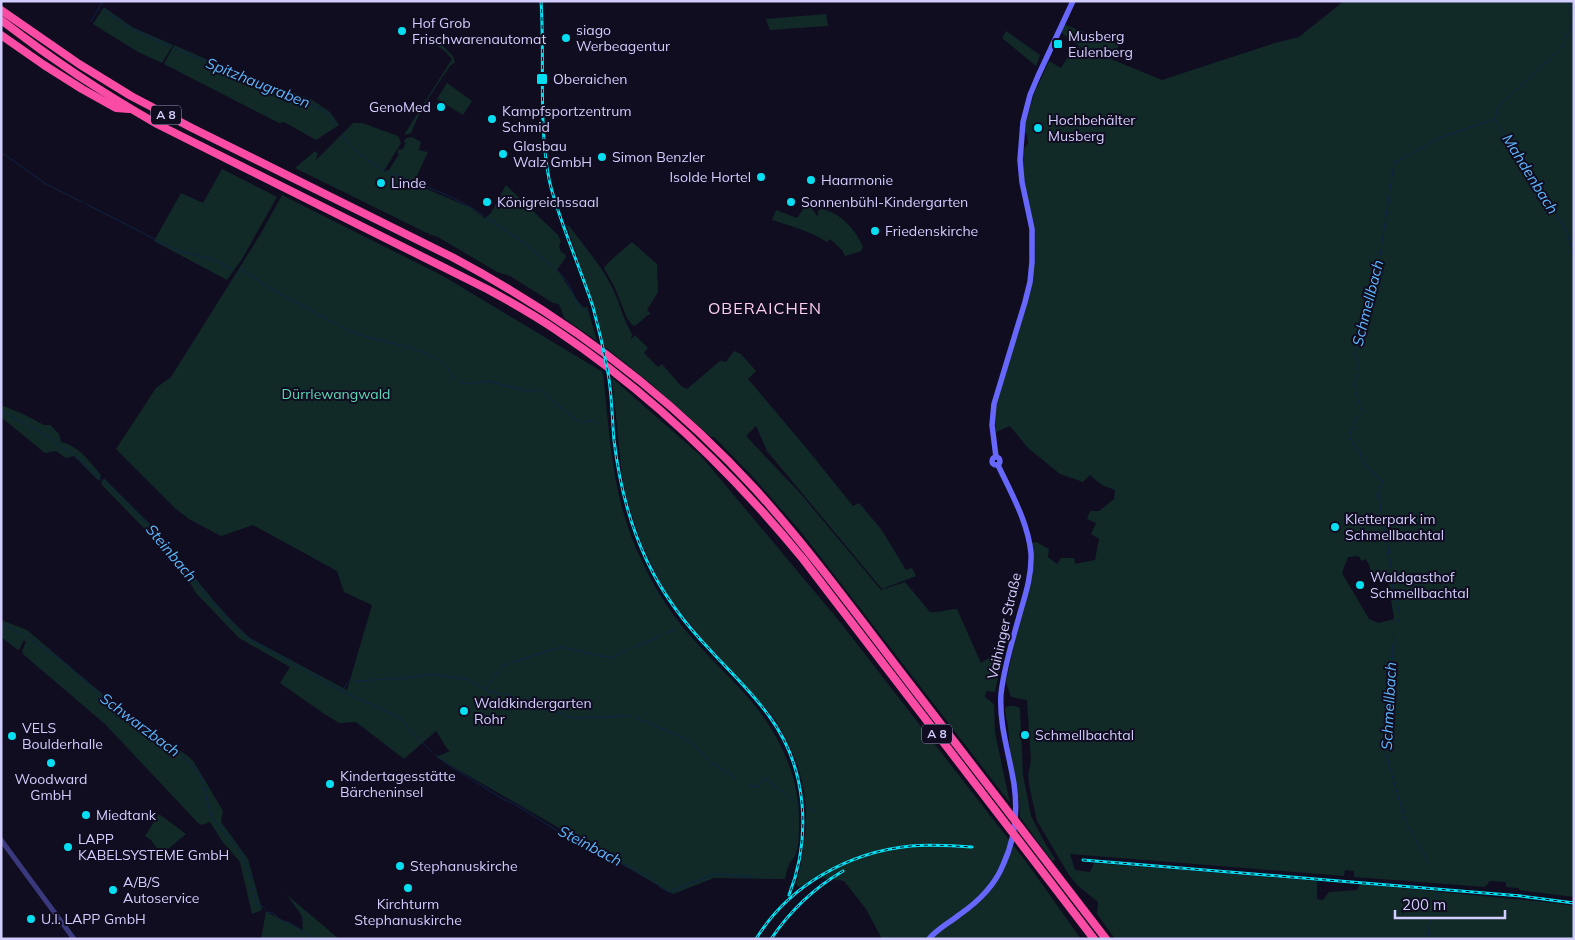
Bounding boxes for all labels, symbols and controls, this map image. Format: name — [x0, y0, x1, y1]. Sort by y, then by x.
place label: Hof Grob Frischwarenautomat — [412, 14, 546, 48]
place label: siago Werbeagentur — [576, 21, 671, 55]
marker: Hof Grob Frischwarenautomat — [396, 25, 408, 37]
place label: Musberg Eulenberg — [1068, 27, 1133, 61]
marker: siago Werbeagentur — [560, 32, 572, 44]
marker: Musberg Eulenberg — [1052, 38, 1064, 50]
water label: Spitzhaugraben — [203, 53, 313, 112]
place label: Oberaichen — [553, 70, 628, 88]
marker: Oberaichen — [535, 72, 549, 86]
place label: GenoMed — [369, 98, 431, 116]
marker: GenoMed — [435, 101, 447, 113]
place label: Kampfsportzentrum Schmid — [502, 102, 632, 136]
road number: A 8 — [151, 106, 181, 124]
place label: Hochbehälter Musberg — [1048, 111, 1136, 145]
marker: Kampfsportzentrum Schmid — [486, 113, 498, 125]
marker: Hochbehälter Musberg — [1032, 122, 1044, 134]
water label: Mahdenbach — [1498, 130, 1563, 217]
place label: Glasbau Walz GmbH — [513, 137, 592, 171]
marker: Glasbau Walz GmbH — [497, 148, 509, 160]
place label: Simon Benzler — [612, 148, 706, 166]
marker: Simon Benzler — [596, 151, 608, 163]
place label: Isolde Hortel — [669, 168, 751, 186]
marker: Isolde Hortel — [755, 171, 767, 183]
place label: Haarmonie — [821, 171, 893, 189]
place label: Linde — [391, 174, 426, 192]
marker: Haarmonie — [805, 174, 817, 186]
marker: Linde — [375, 177, 387, 189]
place label: Königreichssaal — [497, 193, 599, 211]
place label: Sonnenbühl-Kindergarten — [801, 193, 968, 211]
marker: Königreichssaal — [481, 196, 493, 208]
marker: Sonnenbühl-Kindergarten — [785, 196, 797, 208]
place label: Friedenskirche — [885, 222, 978, 240]
marker: Friedenskirche — [869, 225, 881, 237]
water label: Schmellbach — [1348, 258, 1387, 348]
district label: OBERAICHEN — [708, 298, 822, 318]
park label: Dürrlewangwald — [282, 385, 390, 403]
place label: Kletterpark im Schmellbachtal — [1345, 510, 1444, 544]
water label: Steinbach — [142, 520, 201, 585]
marker: Kletterpark im Schmellbachtal — [1329, 521, 1341, 533]
place label: Waldgasthof Schmellbachtal — [1370, 568, 1469, 602]
street label: Vaihinger Straße — [983, 571, 1025, 681]
marker: Waldgasthof Schmellbachtal — [1354, 579, 1366, 591]
water label: Schmellbach — [1377, 661, 1400, 751]
water label: Schwarzbach — [97, 688, 184, 761]
place label: Waldkindergarten Rohr — [474, 694, 592, 728]
marker: Waldkindergarten Rohr — [458, 705, 470, 717]
place label: VELS Boulderhalle — [22, 719, 103, 753]
road number: A 8 — [922, 724, 952, 744]
place label: Schmellbachtal — [1035, 726, 1134, 744]
marker: Schmellbachtal — [1019, 729, 1031, 741]
marker: VELS Boulderhalle — [6, 730, 18, 742]
marker: Woodward GmbH — [45, 757, 57, 769]
place label: Kindertagesstätte Bärcheninsel — [340, 767, 456, 801]
place label: Woodward GmbH — [15, 770, 87, 804]
marker: Kindertagesstätte Bärcheninsel — [324, 778, 336, 790]
place label: Miedtank — [96, 806, 157, 824]
marker: Miedtank — [80, 809, 92, 821]
water label: Steinbach — [555, 821, 625, 870]
place label: LAPP KABELSYSTEME GmbH — [78, 830, 229, 864]
marker: LAPP KABELSYSTEME GmbH — [62, 841, 74, 853]
place label: Stephanuskirche — [410, 857, 518, 875]
marker: Stephanuskirche — [394, 860, 406, 872]
place label: A/B/S Autoservice — [123, 873, 199, 907]
marker: Kirchturm Stephanuskirche — [402, 882, 414, 894]
marker: A/B/S Autoservice — [107, 884, 119, 896]
scale bar — [1395, 888, 1505, 920]
place label: Kirchturm Stephanuskirche — [354, 895, 462, 929]
text: 200 m — [1402, 895, 1446, 914]
place label: U.I. LAPP GmbH — [41, 910, 146, 928]
marker: U.I. LAPP GmbH — [25, 913, 37, 925]

